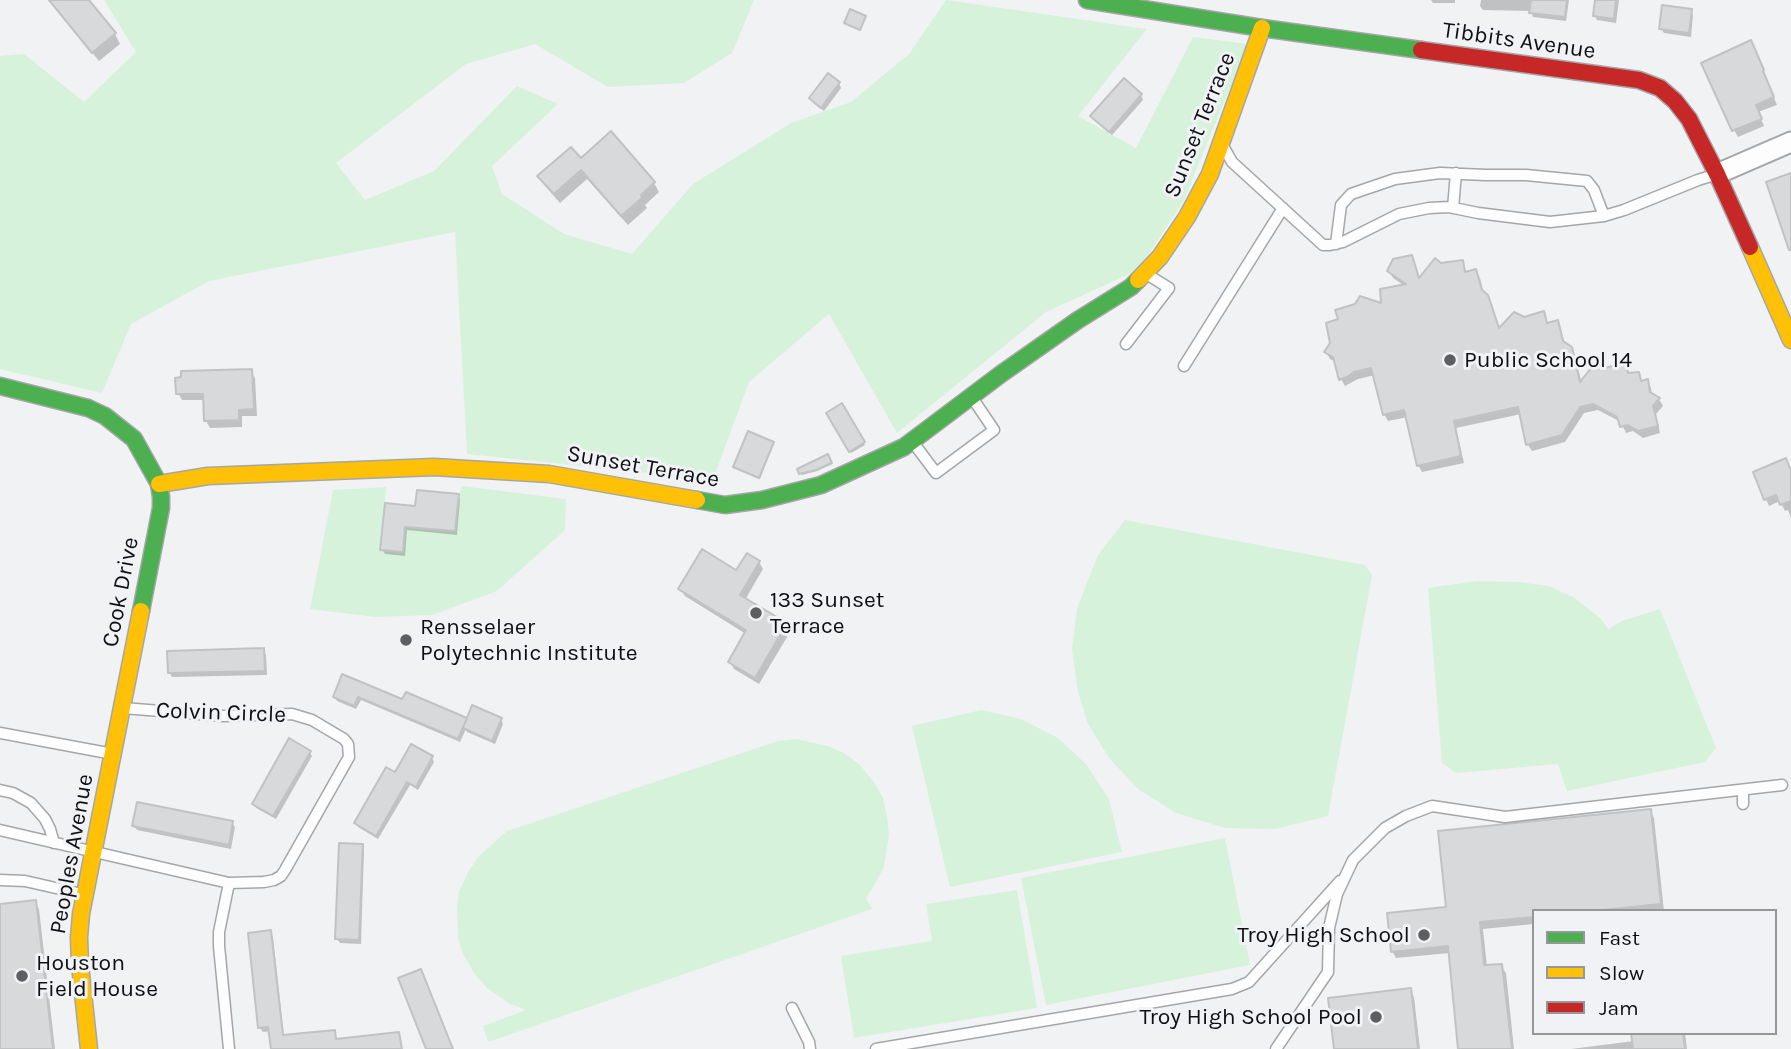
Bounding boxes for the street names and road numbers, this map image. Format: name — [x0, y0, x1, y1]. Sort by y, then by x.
street label: Tibbits Avenue — [1441, 17, 1597, 65]
street label: Sunset Terrace — [1158, 48, 1242, 202]
street label: Sunset Terrace — [565, 440, 721, 494]
street label: Cook Drive — [97, 535, 145, 649]
street label: Colvin Circle — [155, 697, 287, 729]
street label: Peoples Avenue — [44, 772, 100, 936]

